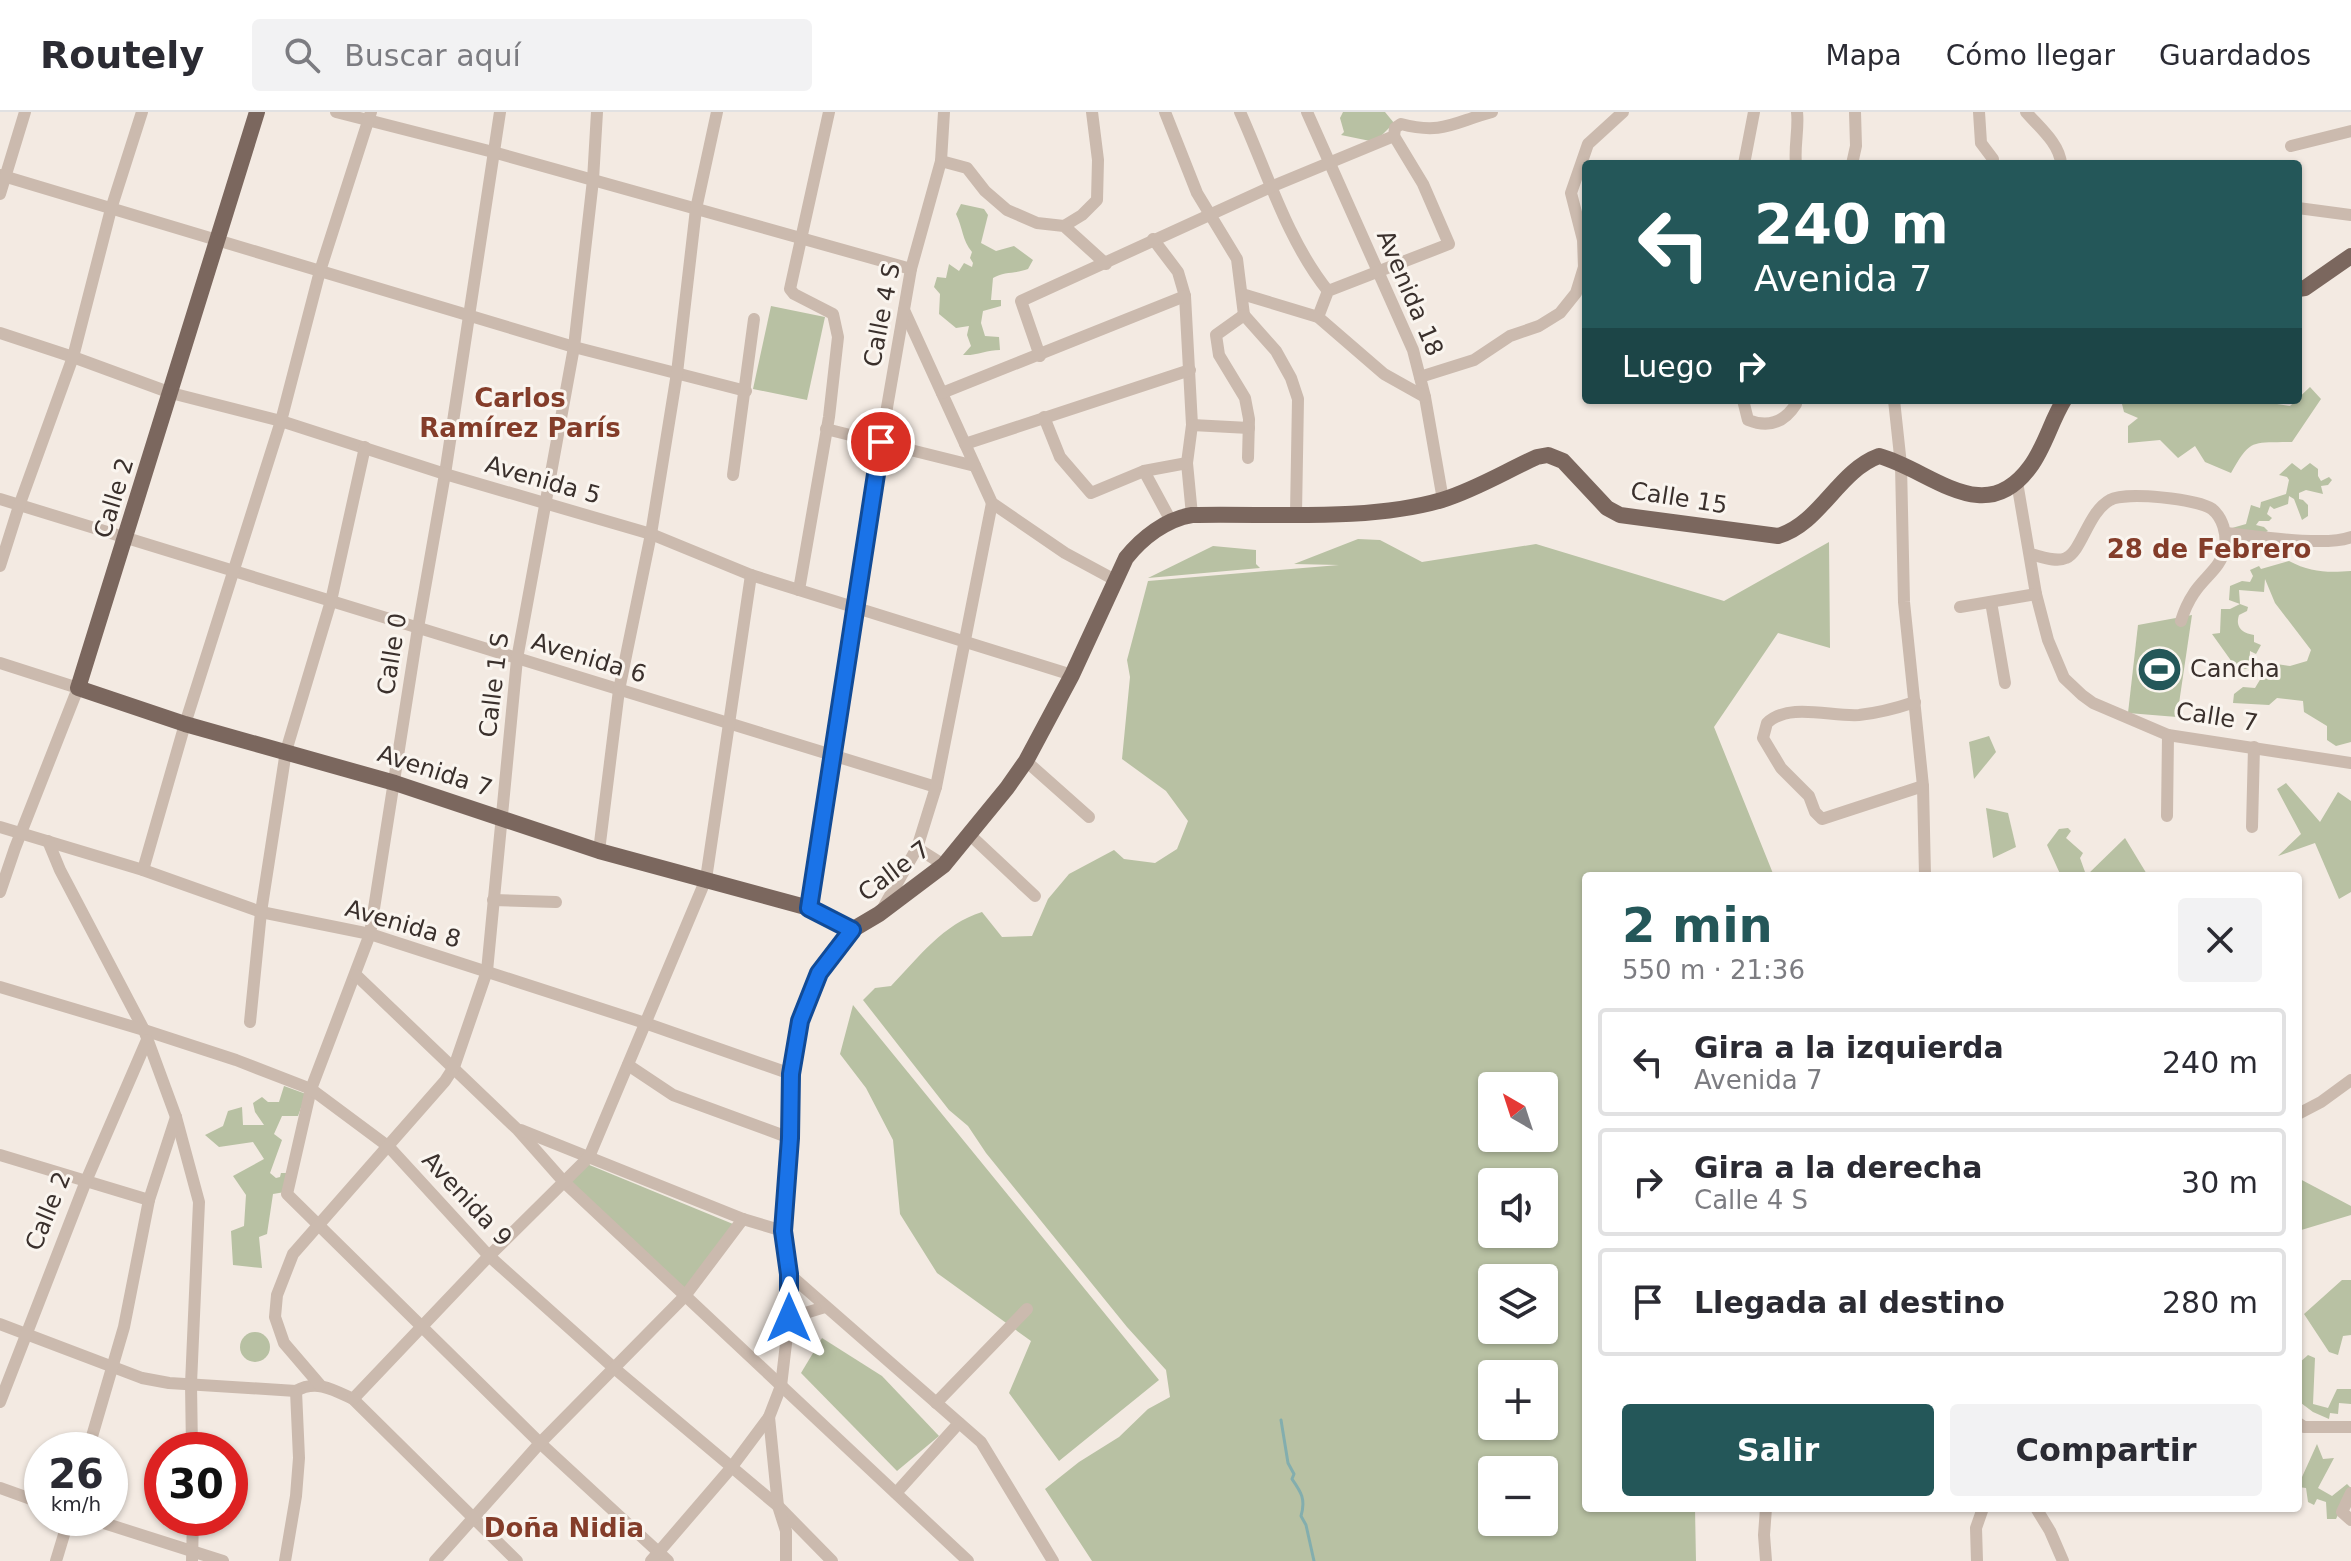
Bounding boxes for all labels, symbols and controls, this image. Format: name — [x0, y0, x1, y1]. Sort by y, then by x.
search box — [252, 19, 812, 91]
text: Routely — [40, 33, 204, 77]
icon: search — [280, 33, 324, 77]
text: Buscar aquí — [344, 38, 521, 73]
text: Mapa — [1825, 39, 1902, 72]
text: Cómo llegar — [1946, 39, 2115, 72]
text: Guardados — [2159, 39, 2311, 72]
text: 240 m — [1754, 191, 1949, 256]
icon: left — [1622, 192, 1726, 296]
street label: Avenida 18 — [1371, 226, 1449, 360]
text: Avenida 7 — [1754, 258, 1932, 299]
street label: Calle 4 S — [858, 261, 906, 369]
icon: right — [1729, 344, 1773, 388]
text: Luego — [1622, 349, 1713, 384]
district label: Carlos Ramírez París — [419, 383, 621, 443]
pin — [847, 408, 915, 476]
icon: arrive — [859, 420, 903, 464]
street label: Avenida 5 — [482, 450, 604, 510]
street label: Calle 2 — [89, 454, 139, 542]
street label: Calle 15 — [1629, 477, 1729, 519]
district label: 28 de Febrero — [2107, 534, 2311, 564]
street label: Calle 0 — [372, 611, 412, 697]
street label: Avenida 6 — [528, 627, 650, 689]
street label: Calle 1 S — [474, 631, 514, 739]
sports icon: Cancha — [2135, 645, 2183, 693]
place label: Cancha — [2190, 655, 2280, 683]
street label: Calle 7 — [2174, 697, 2260, 737]
street label: Avenida 7 — [374, 739, 496, 803]
street label: Calle 7 — [853, 835, 935, 907]
street label: Avenida 8 — [342, 894, 464, 954]
text: 2 min — [1622, 897, 1773, 953]
button: close — [2178, 898, 2262, 982]
text: 550 m · 21:36 — [1622, 955, 1805, 985]
text: Gira a la izquierda — [1694, 1030, 2004, 1065]
icon: left — [1626, 1040, 1670, 1084]
text: 240 m — [2162, 1045, 2258, 1080]
text: Avenida 7 — [1694, 1065, 1823, 1095]
north arrow — [1478, 1072, 1558, 1152]
map controls — [1478, 1072, 1558, 1536]
street label: Avenida 9 — [416, 1146, 518, 1252]
text: Gira a la derecha — [1694, 1150, 1982, 1185]
icon: right — [1626, 1160, 1670, 1204]
text: 30 m — [2181, 1165, 2258, 1200]
street label: Calle 2 — [20, 1168, 76, 1254]
button: sound — [1478, 1168, 1558, 1248]
text: Calle 4 S — [1694, 1185, 1808, 1215]
button: layers — [1478, 1264, 1558, 1344]
position arrow — [747, 1276, 831, 1360]
icon: arrive — [1626, 1280, 1670, 1324]
text: Llegada al destino — [1694, 1285, 2005, 1320]
text: 280 m — [2162, 1285, 2258, 1320]
button: + — [1478, 1360, 1558, 1440]
button: Salir — [1622, 1404, 1934, 1496]
button: Compartir — [1950, 1404, 2262, 1496]
speed limit sign: 30 — [144, 1432, 248, 1536]
text: 26 — [48, 1451, 104, 1497]
button: − — [1478, 1456, 1558, 1536]
text: km/h — [51, 1492, 101, 1516]
district label: Doña Nidia — [484, 1513, 644, 1543]

